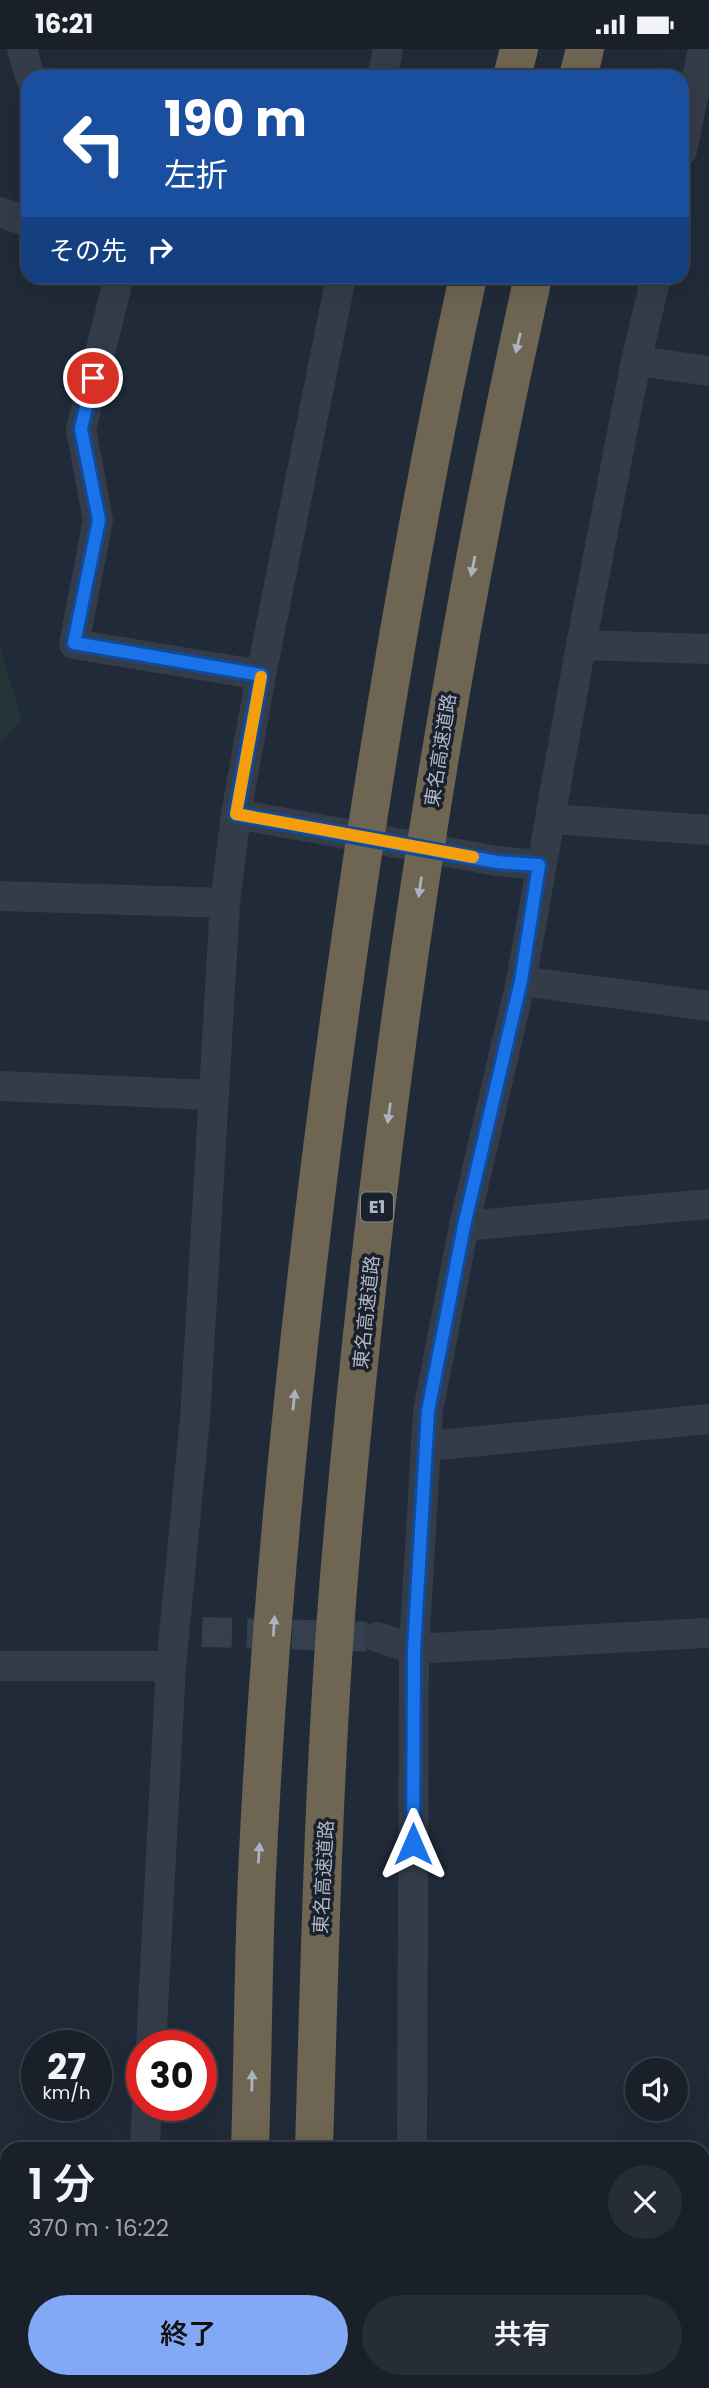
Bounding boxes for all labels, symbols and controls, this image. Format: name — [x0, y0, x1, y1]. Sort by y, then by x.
text: 16:21 — [35, 6, 93, 42]
text: 190 m — [164, 85, 307, 153]
icon: left — [49, 98, 140, 189]
text: 左折 — [164, 152, 228, 197]
icon: right — [141, 231, 179, 269]
text: その先 — [49, 233, 127, 269]
one-way arrow — [512, 332, 523, 354]
pin — [63, 348, 123, 408]
icon: arrive — [74, 359, 112, 397]
one-way arrow — [467, 555, 478, 577]
street label: 東名高速道路 — [418, 692, 463, 808]
one-way arrow — [414, 876, 425, 898]
one-way arrow — [383, 1102, 394, 1124]
road number: E1 — [361, 1192, 393, 1221]
street label: 東名高速道路 — [347, 1254, 386, 1370]
one-way arrow — [289, 1389, 300, 1411]
one-way arrow — [269, 1615, 280, 1637]
position arrow — [376, 1807, 450, 1881]
street label: 東名高速道路 — [307, 1819, 340, 1935]
one-way arrow — [253, 1842, 264, 1864]
speed limit sign: 30 — [126, 2030, 217, 2121]
text: 27 — [47, 2042, 86, 2091]
map controls — [625, 2058, 688, 2121]
button: sound — [625, 2058, 688, 2121]
one-way arrow — [246, 2070, 258, 2092]
text: km/h — [43, 2080, 90, 2105]
text: 1 分 — [28, 2155, 95, 2214]
button: close — [608, 2165, 682, 2239]
text: 370 m · 16:22 — [28, 2212, 169, 2244]
button: 終了 — [28, 2295, 348, 2375]
button: 共有 — [362, 2295, 682, 2375]

